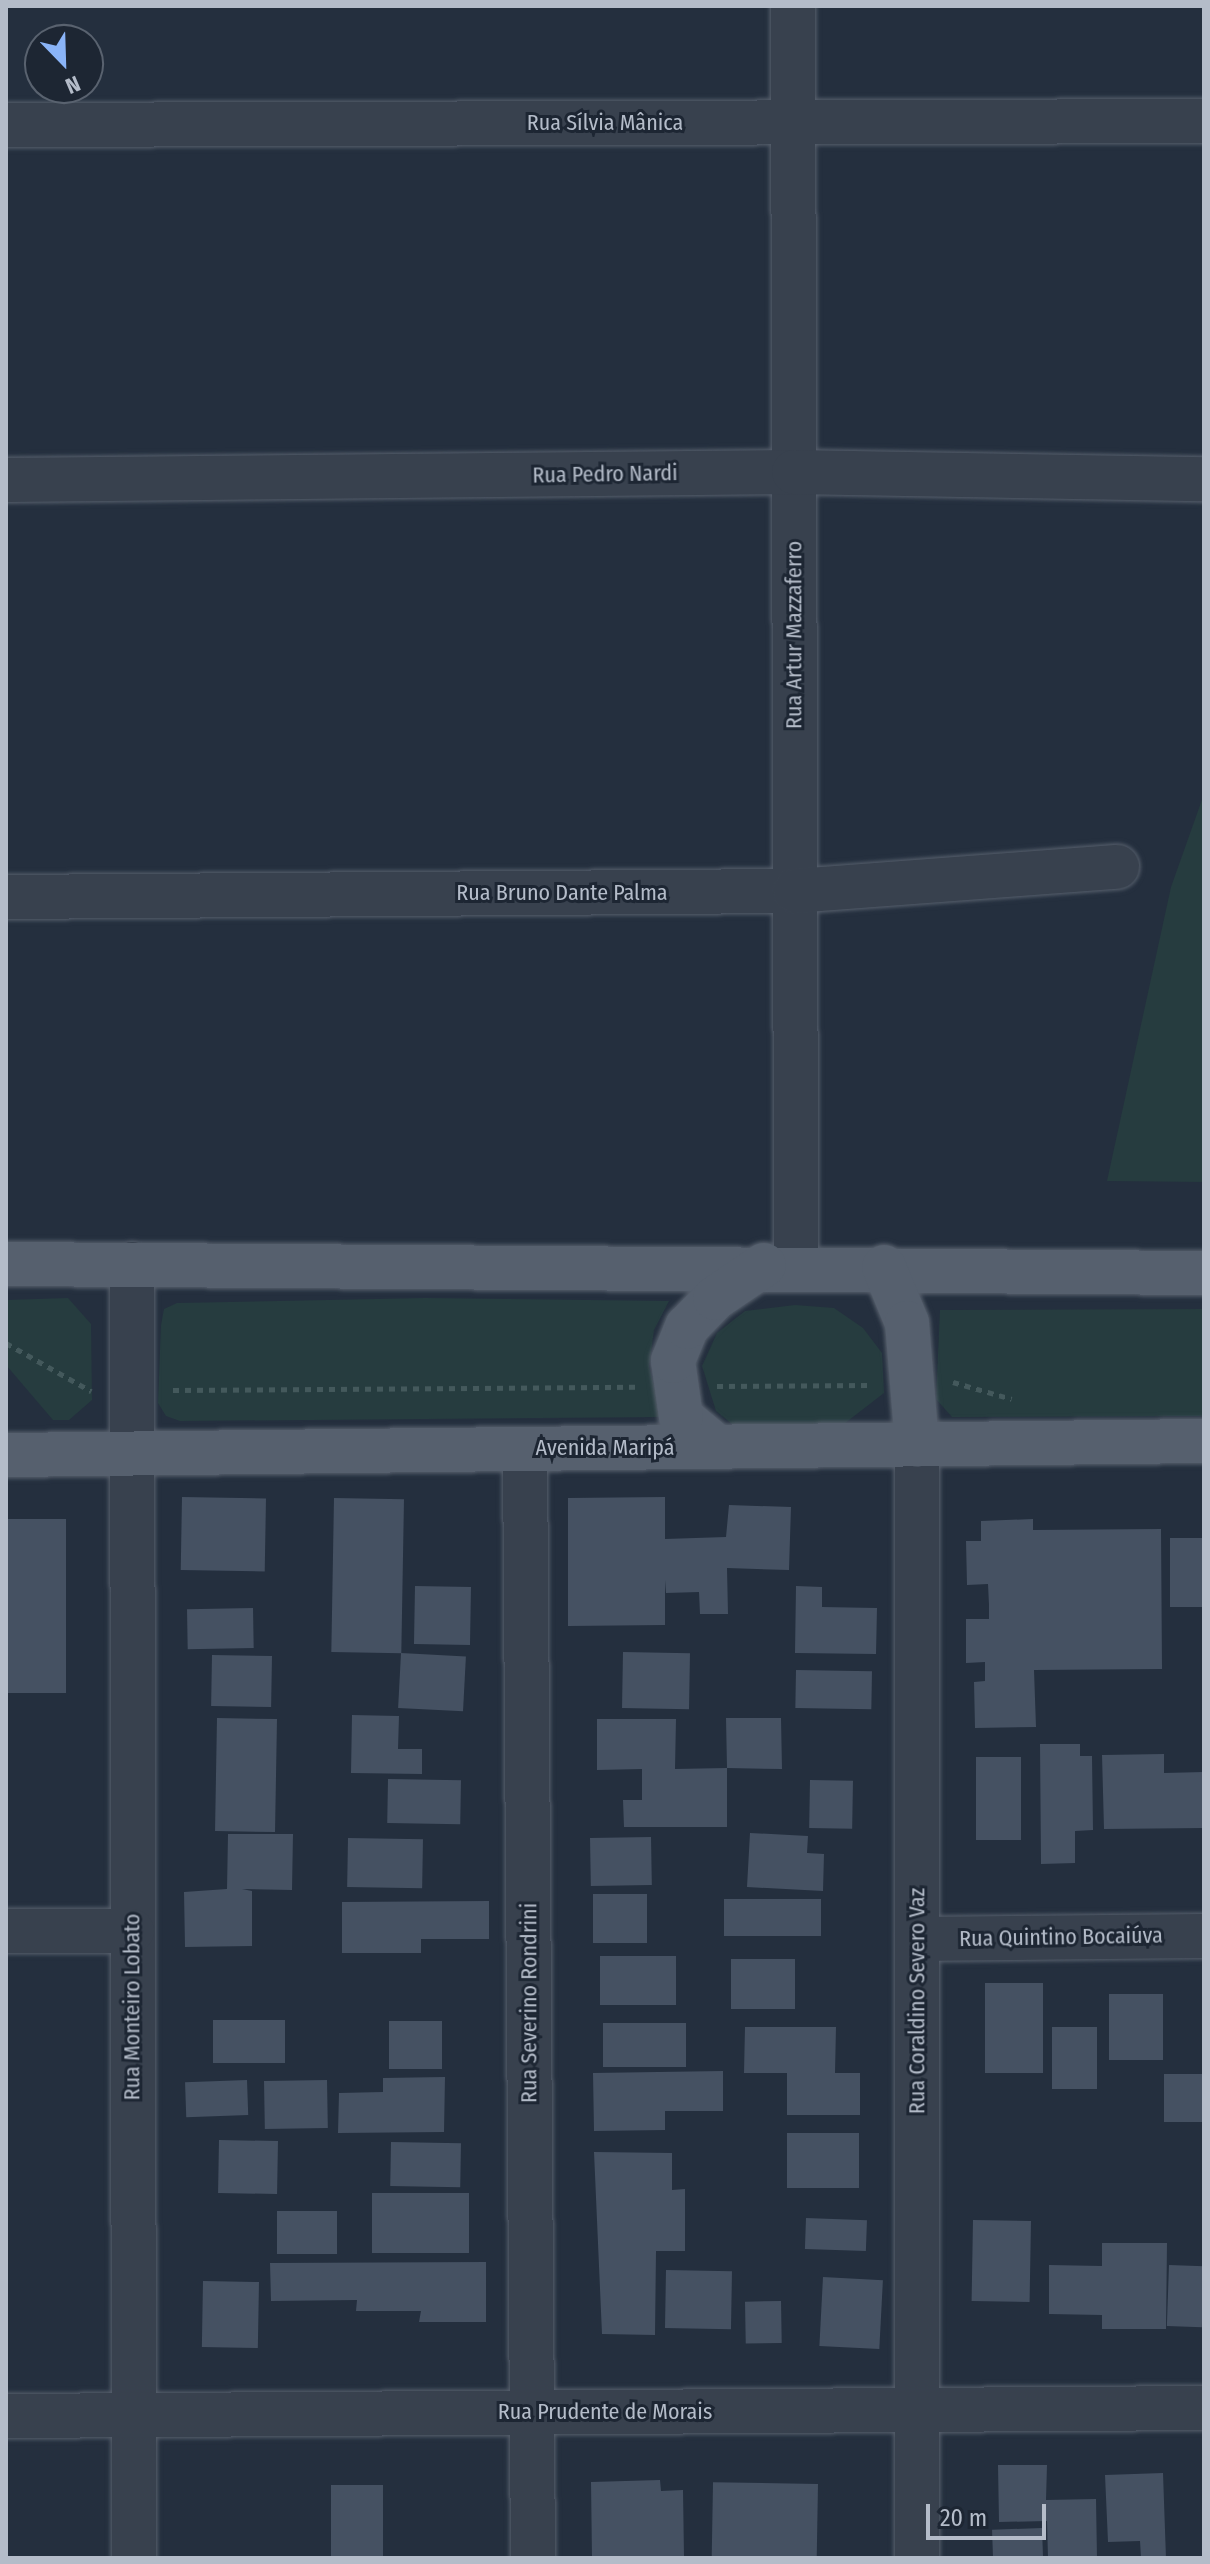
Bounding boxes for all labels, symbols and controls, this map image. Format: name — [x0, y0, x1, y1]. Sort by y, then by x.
north arrow — [24, 24, 104, 104]
text: N — [61, 70, 84, 100]
street label: Rua Sílvia Mânica — [527, 110, 683, 136]
street label: Rua Pedro Nardi — [532, 460, 678, 488]
street label: Rua Artur Mazzaferro — [781, 541, 807, 729]
street label: Rua Bruno Dante Palma — [456, 880, 668, 906]
street label: Avenida Maripá — [536, 1435, 674, 1461]
street label: Rua Coraldino Severo Vaz — [904, 1888, 930, 2114]
street label: Rua Severino Rondrini — [516, 1903, 542, 2103]
street label: Rua Monteiro Lobato — [119, 1914, 145, 2100]
street label: Rua Quintino Bocaiúva — [959, 1922, 1163, 1952]
street label: Rua Prudente de Morais — [498, 2399, 712, 2425]
scale bar — [930, 2488, 1050, 2538]
text: 20 m — [940, 2504, 987, 2532]

